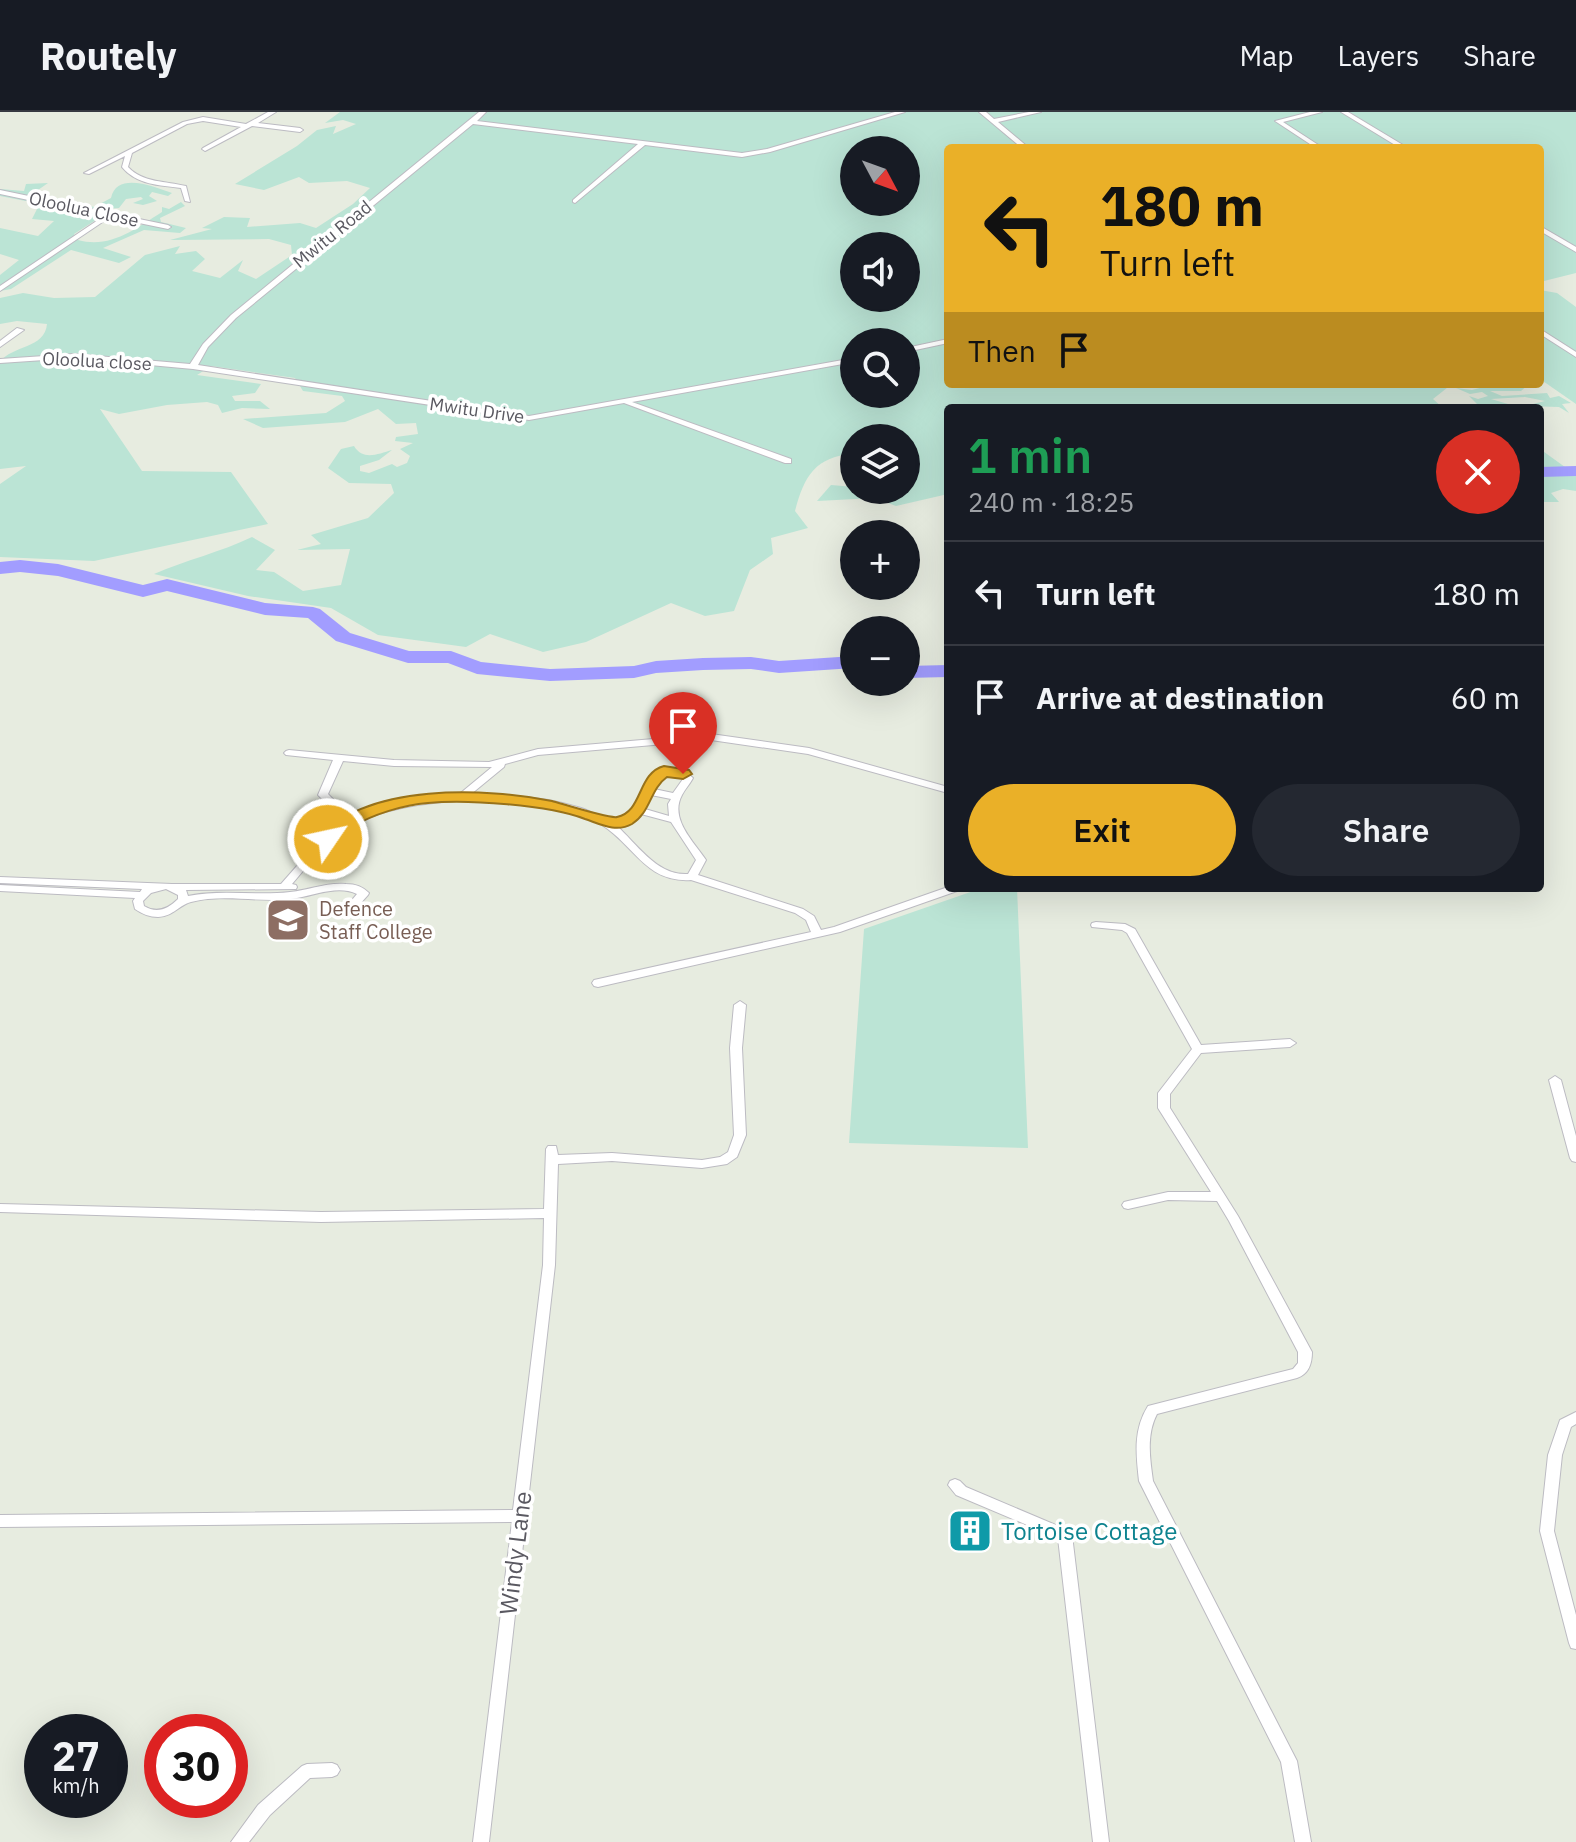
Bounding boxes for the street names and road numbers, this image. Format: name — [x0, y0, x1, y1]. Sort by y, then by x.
street label: Oloolua Close — [27, 186, 141, 232]
street label: Mwitu Road — [288, 195, 376, 273]
street label: Oloolua close — [42, 347, 152, 375]
street label: Mwitu Drive — [428, 392, 526, 428]
street label: Windy Lane — [492, 1489, 538, 1617]

